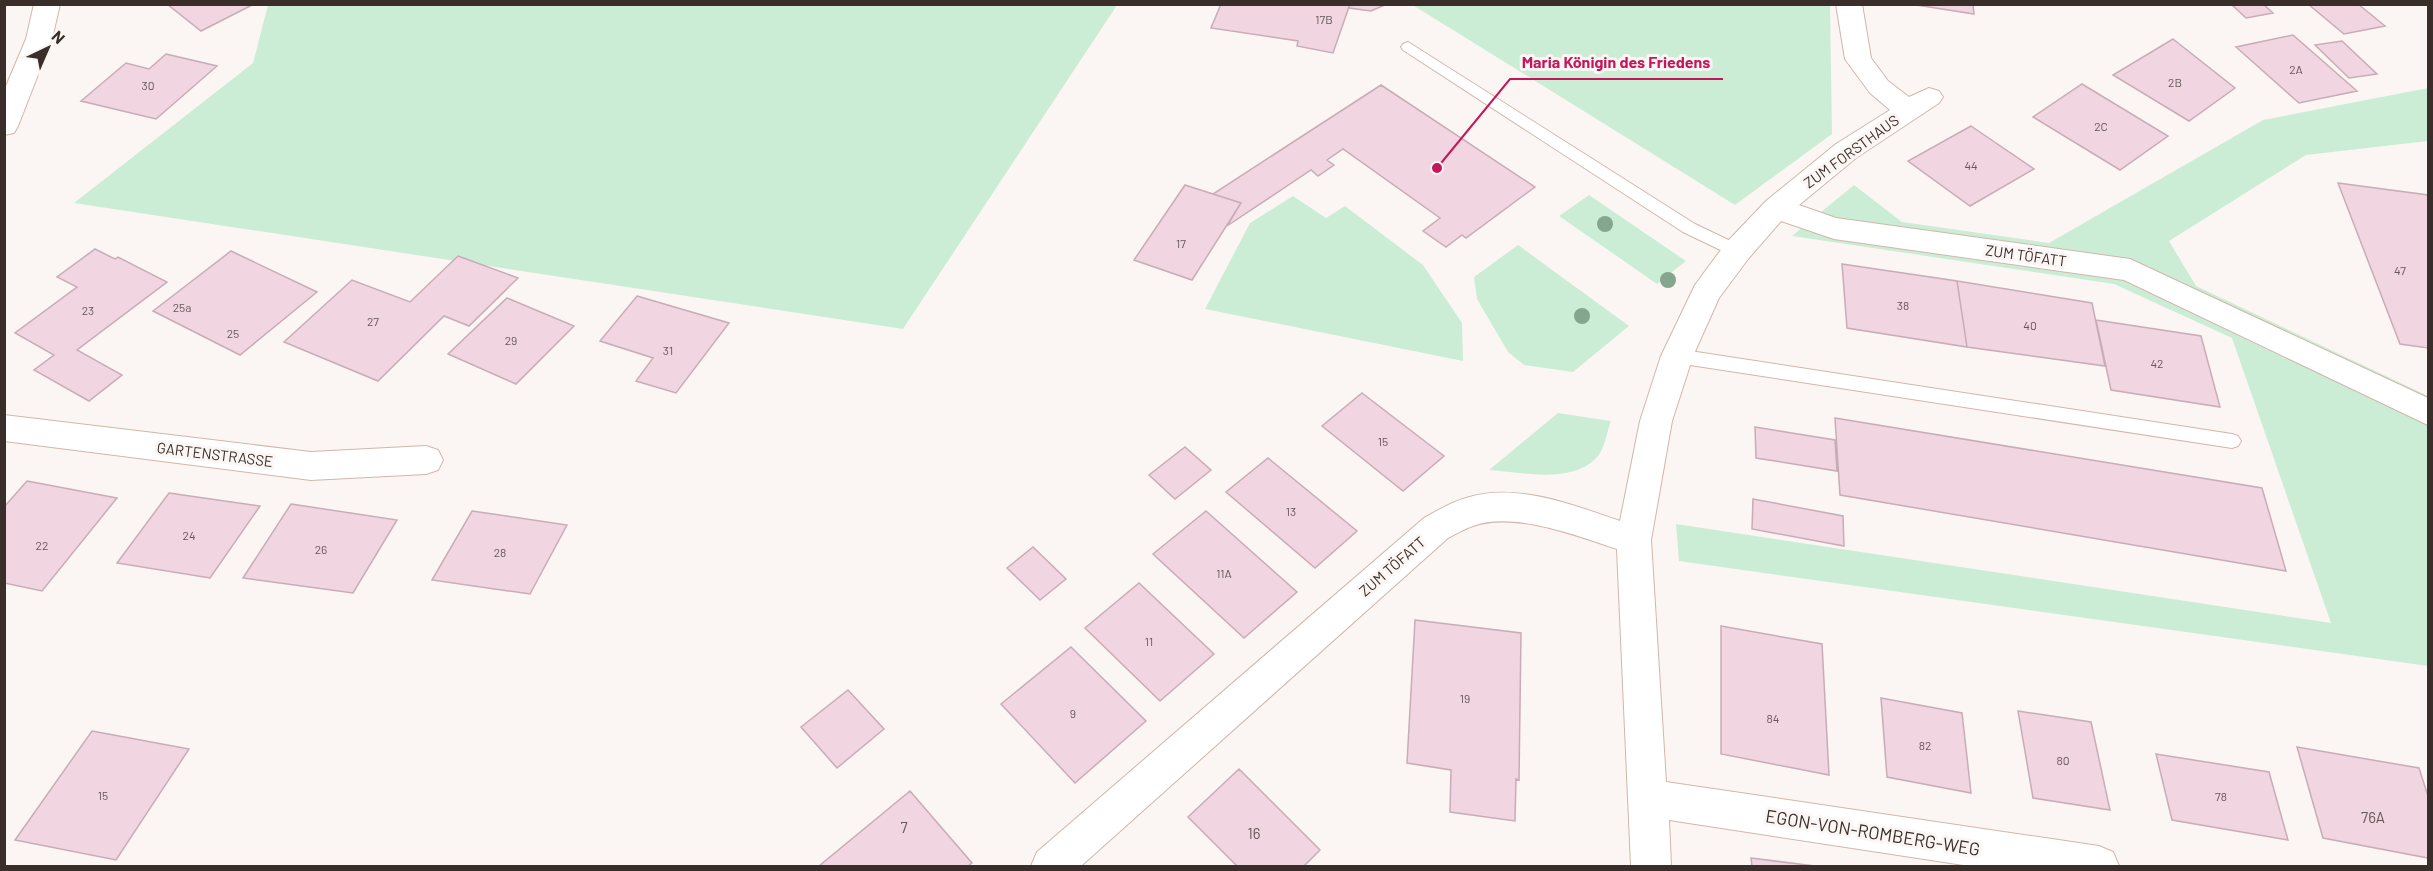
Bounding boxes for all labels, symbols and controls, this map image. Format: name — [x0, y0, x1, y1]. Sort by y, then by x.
house number: 17B — [1315, 12, 1333, 26]
north arrow — [18, 18, 78, 78]
text: N — [48, 26, 69, 47]
callout: Maria Königin des Friedens — [1510, 45, 1723, 79]
text: Maria Königin des Friedens — [1522, 52, 1710, 71]
house number: 2A — [2289, 62, 2303, 76]
house number: 2B — [2168, 75, 2182, 89]
house number: 30 — [142, 78, 154, 92]
street label: ZUM FORSTHAUS — [1800, 110, 1902, 192]
house number: 2C — [2094, 119, 2108, 133]
house number: 44 — [1964, 158, 1978, 172]
house number: 17 — [1176, 236, 1186, 250]
street label: ZUM TÖFATT — [1984, 240, 2068, 270]
house number: 47 — [2394, 263, 2406, 277]
house number: 38 — [1897, 298, 1909, 312]
house number: 25a — [173, 300, 191, 314]
house number: 23 — [82, 303, 94, 317]
house number: 27 — [367, 314, 379, 328]
house number: 40 — [2023, 318, 2037, 332]
house number: 25 — [227, 326, 239, 340]
house number: 29 — [505, 333, 517, 347]
house number: 31 — [663, 343, 673, 357]
house number: 42 — [2150, 356, 2164, 370]
house number: 15 — [1378, 434, 1388, 448]
street label: GARTENSTRASSE — [156, 438, 274, 470]
house number: 13 — [1286, 504, 1296, 518]
house number: 24 — [182, 528, 196, 542]
street label: ZUM TÖFATT — [1355, 532, 1429, 600]
house number: 22 — [36, 538, 48, 552]
house number: 26 — [315, 542, 327, 556]
house number: 28 — [494, 545, 506, 559]
house number: 11A — [1216, 566, 1232, 580]
house number: 11 — [1145, 634, 1153, 648]
house number: 19 — [1460, 691, 1470, 705]
house number: 9 — [1070, 706, 1076, 720]
house number: 84 — [1767, 711, 1779, 725]
house number: 82 — [1919, 738, 1931, 752]
house number: 80 — [2056, 753, 2070, 767]
house number: 15 — [98, 788, 108, 802]
house number: 78 — [2215, 789, 2227, 803]
street label: EGON-VON-ROMBERG-WEG — [1764, 804, 1982, 860]
house number: 76A — [2361, 808, 2385, 826]
house number: 7 — [900, 818, 908, 836]
house number: 16 — [1248, 824, 1260, 842]

